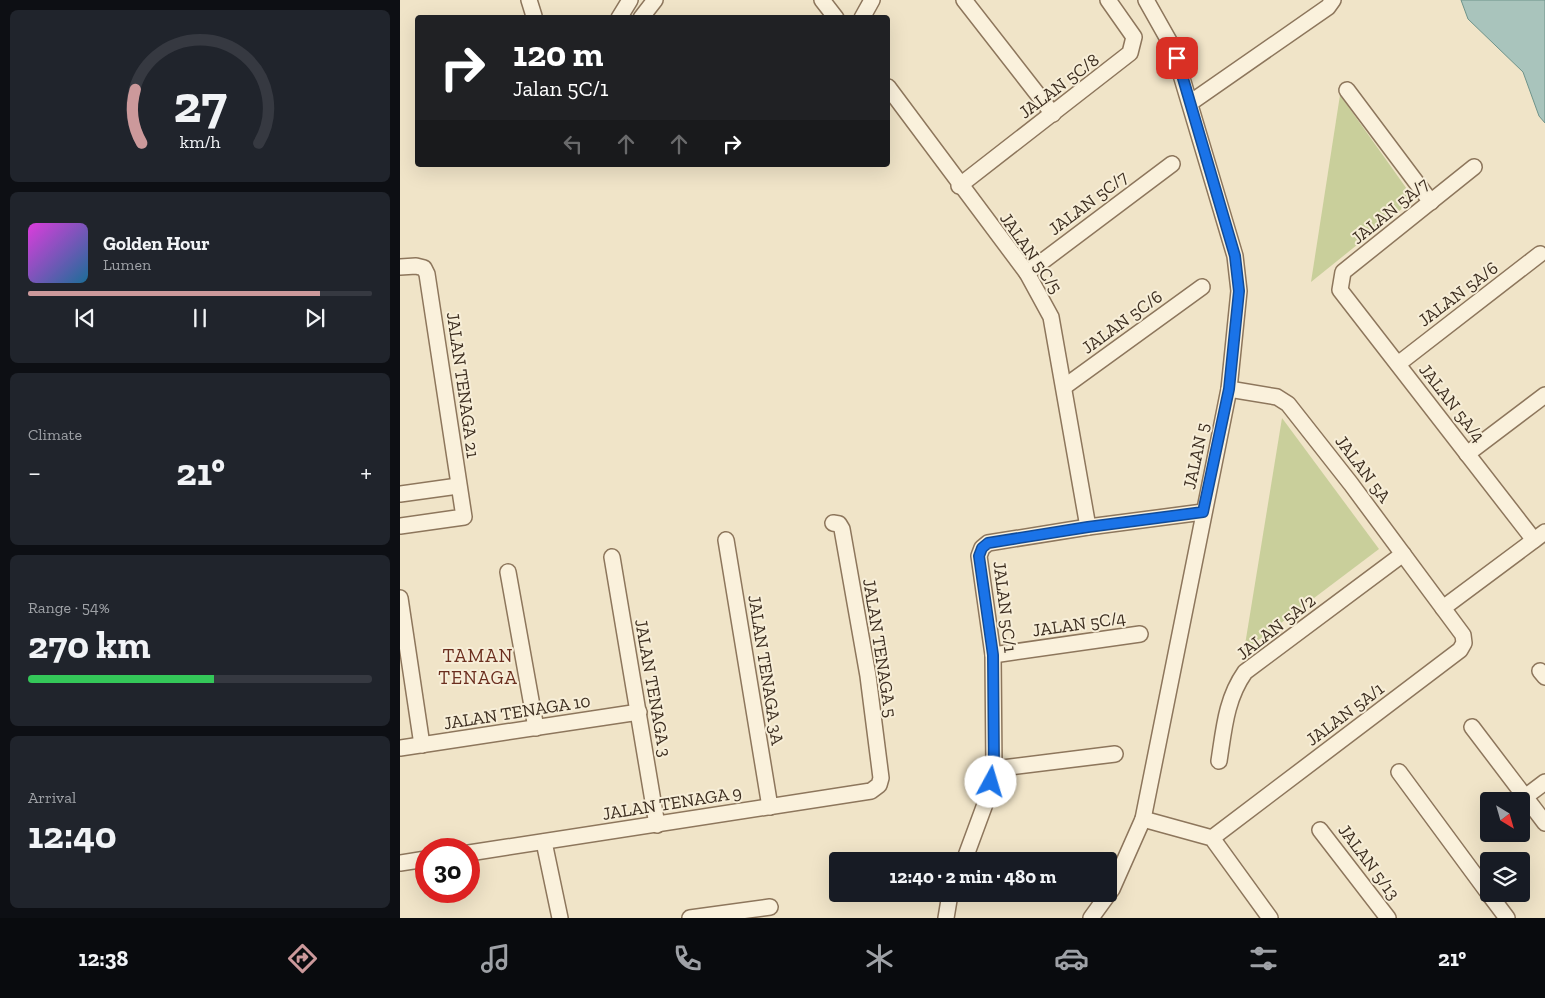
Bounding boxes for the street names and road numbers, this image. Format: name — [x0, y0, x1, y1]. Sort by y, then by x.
street label: JALAN 5C/8 — [1015, 49, 1103, 123]
street label: JALAN 5C/7 — [1044, 166, 1132, 240]
street label: JALAN 5A/7 — [1347, 173, 1434, 249]
street label: JALAN 5C/5 — [995, 208, 1067, 298]
street label: JALAN 5A/6 — [1414, 257, 1502, 331]
street label: JALAN 5C/6 — [1077, 285, 1167, 359]
street label: JALAN TENAGA 21 — [442, 311, 484, 460]
street label: JALAN 5A/4 — [1414, 359, 1490, 447]
street label: JALAN 5 — [1178, 421, 1214, 491]
street label: JALAN 5A — [1330, 431, 1396, 507]
street label: JALAN 5C/1 — [988, 560, 1022, 654]
street label: JALAN TENAGA 5 — [858, 577, 902, 719]
street label: JALAN 5A/2 — [1232, 589, 1320, 665]
street label: JALAN TENAGA 3A — [743, 593, 789, 747]
street label: JALAN 5C/4 — [1031, 607, 1127, 641]
street label: JALAN TENAGA 3 — [630, 617, 676, 759]
street label: JALAN 5A/1 — [1302, 677, 1388, 750]
street label: JALAN TENAGA 10 — [442, 690, 592, 734]
street label: JALAN TENAGA 9 — [601, 781, 743, 825]
street label: JALAN 5/13 — [1333, 820, 1405, 904]

